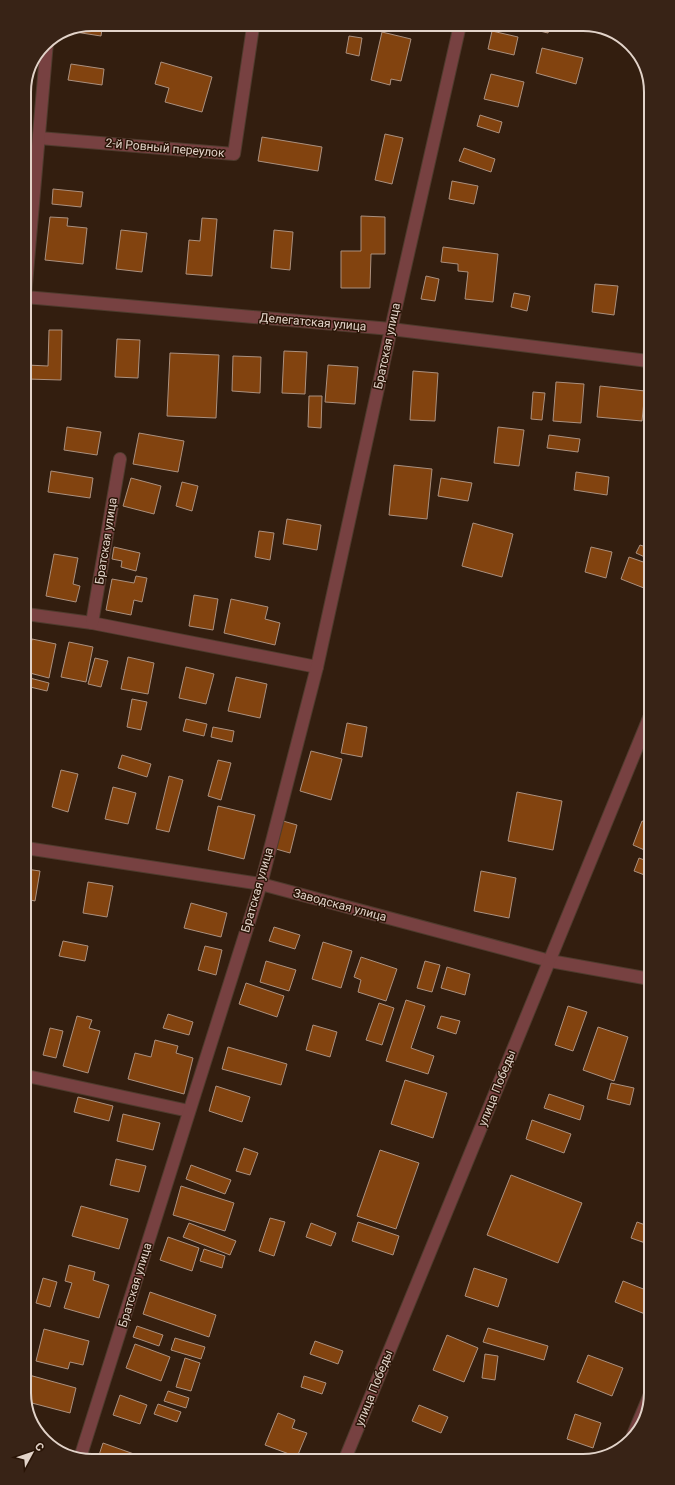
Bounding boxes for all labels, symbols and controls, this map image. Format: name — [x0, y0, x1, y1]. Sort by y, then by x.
street label: 2-й Ровный переулок — [105, 136, 226, 160]
street label: Братская улица — [371, 302, 403, 390]
street label: Делегатская улица — [259, 310, 367, 334]
street label: Братская улица — [92, 497, 120, 585]
street label: Братская улица — [238, 846, 276, 934]
street label: Заводская улица — [292, 886, 388, 924]
street label: улица Победы — [475, 1048, 519, 1128]
street label: Братская улица — [115, 1241, 155, 1329]
street label: улица Победы — [352, 1348, 396, 1428]
north arrow — [12, 1433, 52, 1473]
text: С — [32, 1440, 47, 1454]

